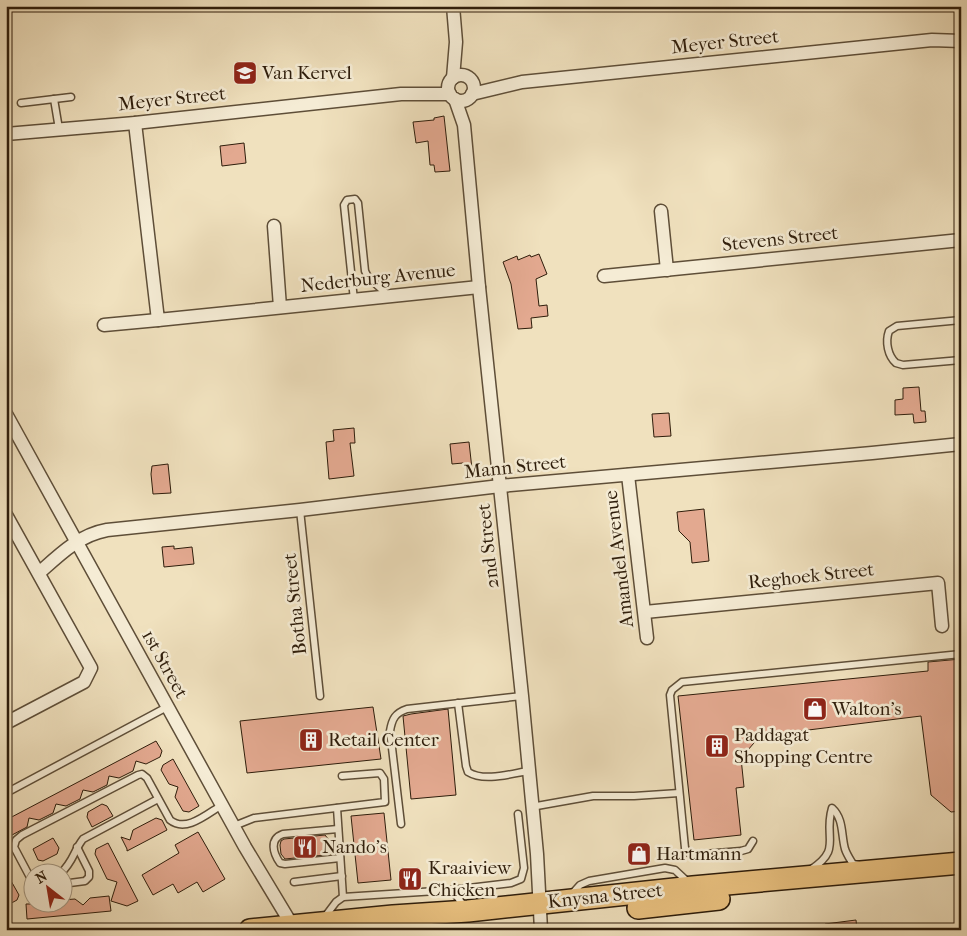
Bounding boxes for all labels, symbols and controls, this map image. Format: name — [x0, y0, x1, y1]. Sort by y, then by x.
street label: Meyer Street — [670, 25, 780, 59]
school or university icon: Van Kervel — [232, 60, 258, 86]
place label: Van Kervel — [261, 62, 352, 84]
street label: Meyer Street — [117, 82, 227, 116]
street label: Stevens Street — [721, 222, 839, 256]
street label: Nederburg Avenue — [300, 259, 456, 297]
street label: Mann Street — [463, 451, 567, 483]
street label: Amandel Avenue — [600, 489, 638, 630]
street label: 2nd Street — [473, 502, 503, 590]
street label: Botha Street — [279, 552, 311, 656]
street label: Reghoek Street — [747, 558, 875, 594]
street label: 1st Street — [137, 626, 193, 702]
shop icon: Walton's — [802, 696, 828, 722]
place label: Walton's — [831, 698, 901, 720]
place label: Paddagat Shopping Centre — [734, 724, 873, 768]
building icon: Retail Center — [298, 727, 324, 753]
place label: Retail Center — [328, 729, 440, 751]
building icon: Paddagat Shopping Centre — [704, 733, 730, 759]
restaurant icon: Nando's — [292, 834, 318, 860]
place label: Nando's — [322, 836, 387, 858]
shop icon: Hartmann — [626, 841, 652, 867]
place label: Hartmann — [656, 843, 741, 865]
place label: Kraaiview Chicken — [428, 857, 512, 901]
north arrow — [22, 864, 72, 914]
restaurant icon: Kraaiview Chicken — [397, 866, 423, 892]
text: N — [33, 867, 51, 887]
street label: Knysna Street — [546, 879, 664, 913]

